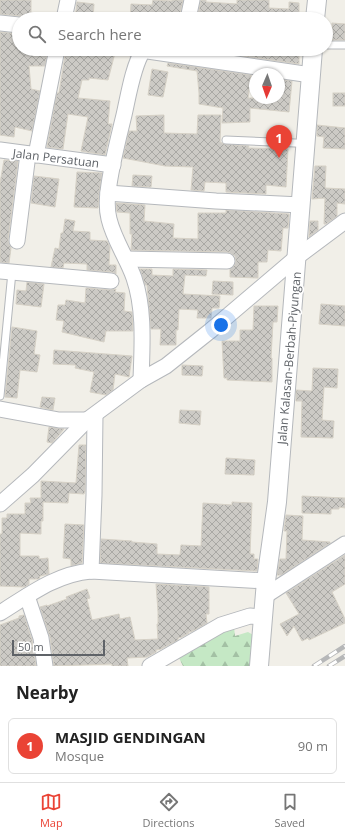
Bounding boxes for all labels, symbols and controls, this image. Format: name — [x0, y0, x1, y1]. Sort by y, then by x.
search box — [12, 12, 333, 56]
icon: search — [26, 23, 48, 45]
text: Search here — [58, 24, 142, 44]
north arrow — [249, 68, 285, 104]
pin: 1 — [266, 125, 292, 158]
street label: Jalan Persatuan — [11, 144, 100, 172]
street label: Jalan Kalasan-Berbah-Piyungan — [273, 271, 305, 446]
your location — [211, 315, 231, 335]
scale bar — [12, 638, 105, 657]
text: 50 m — [18, 639, 44, 654]
text: Nearby — [16, 681, 78, 704]
text: MASJID GENDINGAN — [55, 727, 206, 747]
text: 1 — [26, 737, 34, 755]
text: 90 m — [298, 737, 328, 755]
text: Mosque — [55, 747, 104, 765]
tab: Map — [40, 791, 63, 830]
tab: Directions — [143, 791, 195, 830]
tab: Saved — [274, 791, 305, 830]

